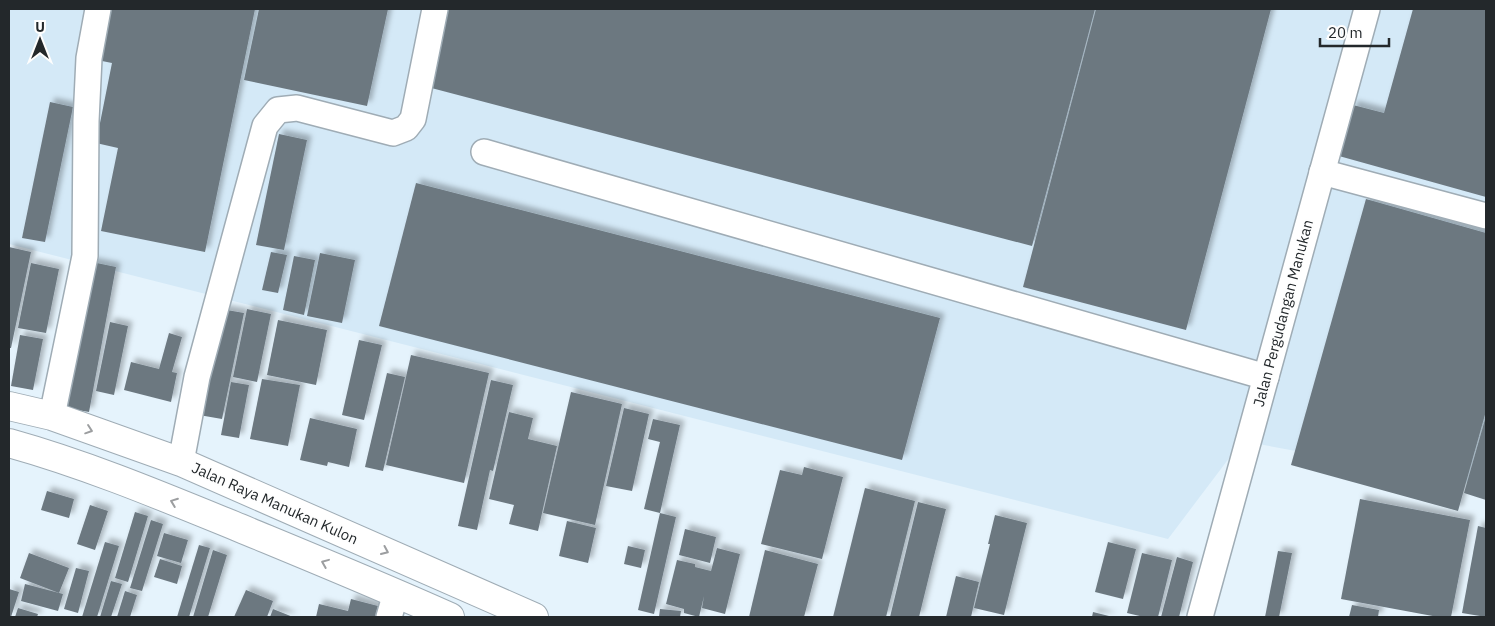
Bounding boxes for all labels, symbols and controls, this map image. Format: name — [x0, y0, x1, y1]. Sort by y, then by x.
north arrow — [15, 15, 65, 65]
scale bar — [1320, 15, 1389, 47]
text: U — [35, 18, 45, 36]
text: 20 m — [1328, 23, 1363, 42]
street label: Jalan Pergudangan Manukan — [1249, 217, 1317, 409]
one-way arrow — [84, 424, 93, 434]
street label: Jalan Raya Manukan Kulon — [189, 458, 361, 548]
one-way arrow — [171, 497, 179, 507]
one-way arrow — [380, 545, 389, 556]
one-way arrow — [321, 559, 330, 570]

